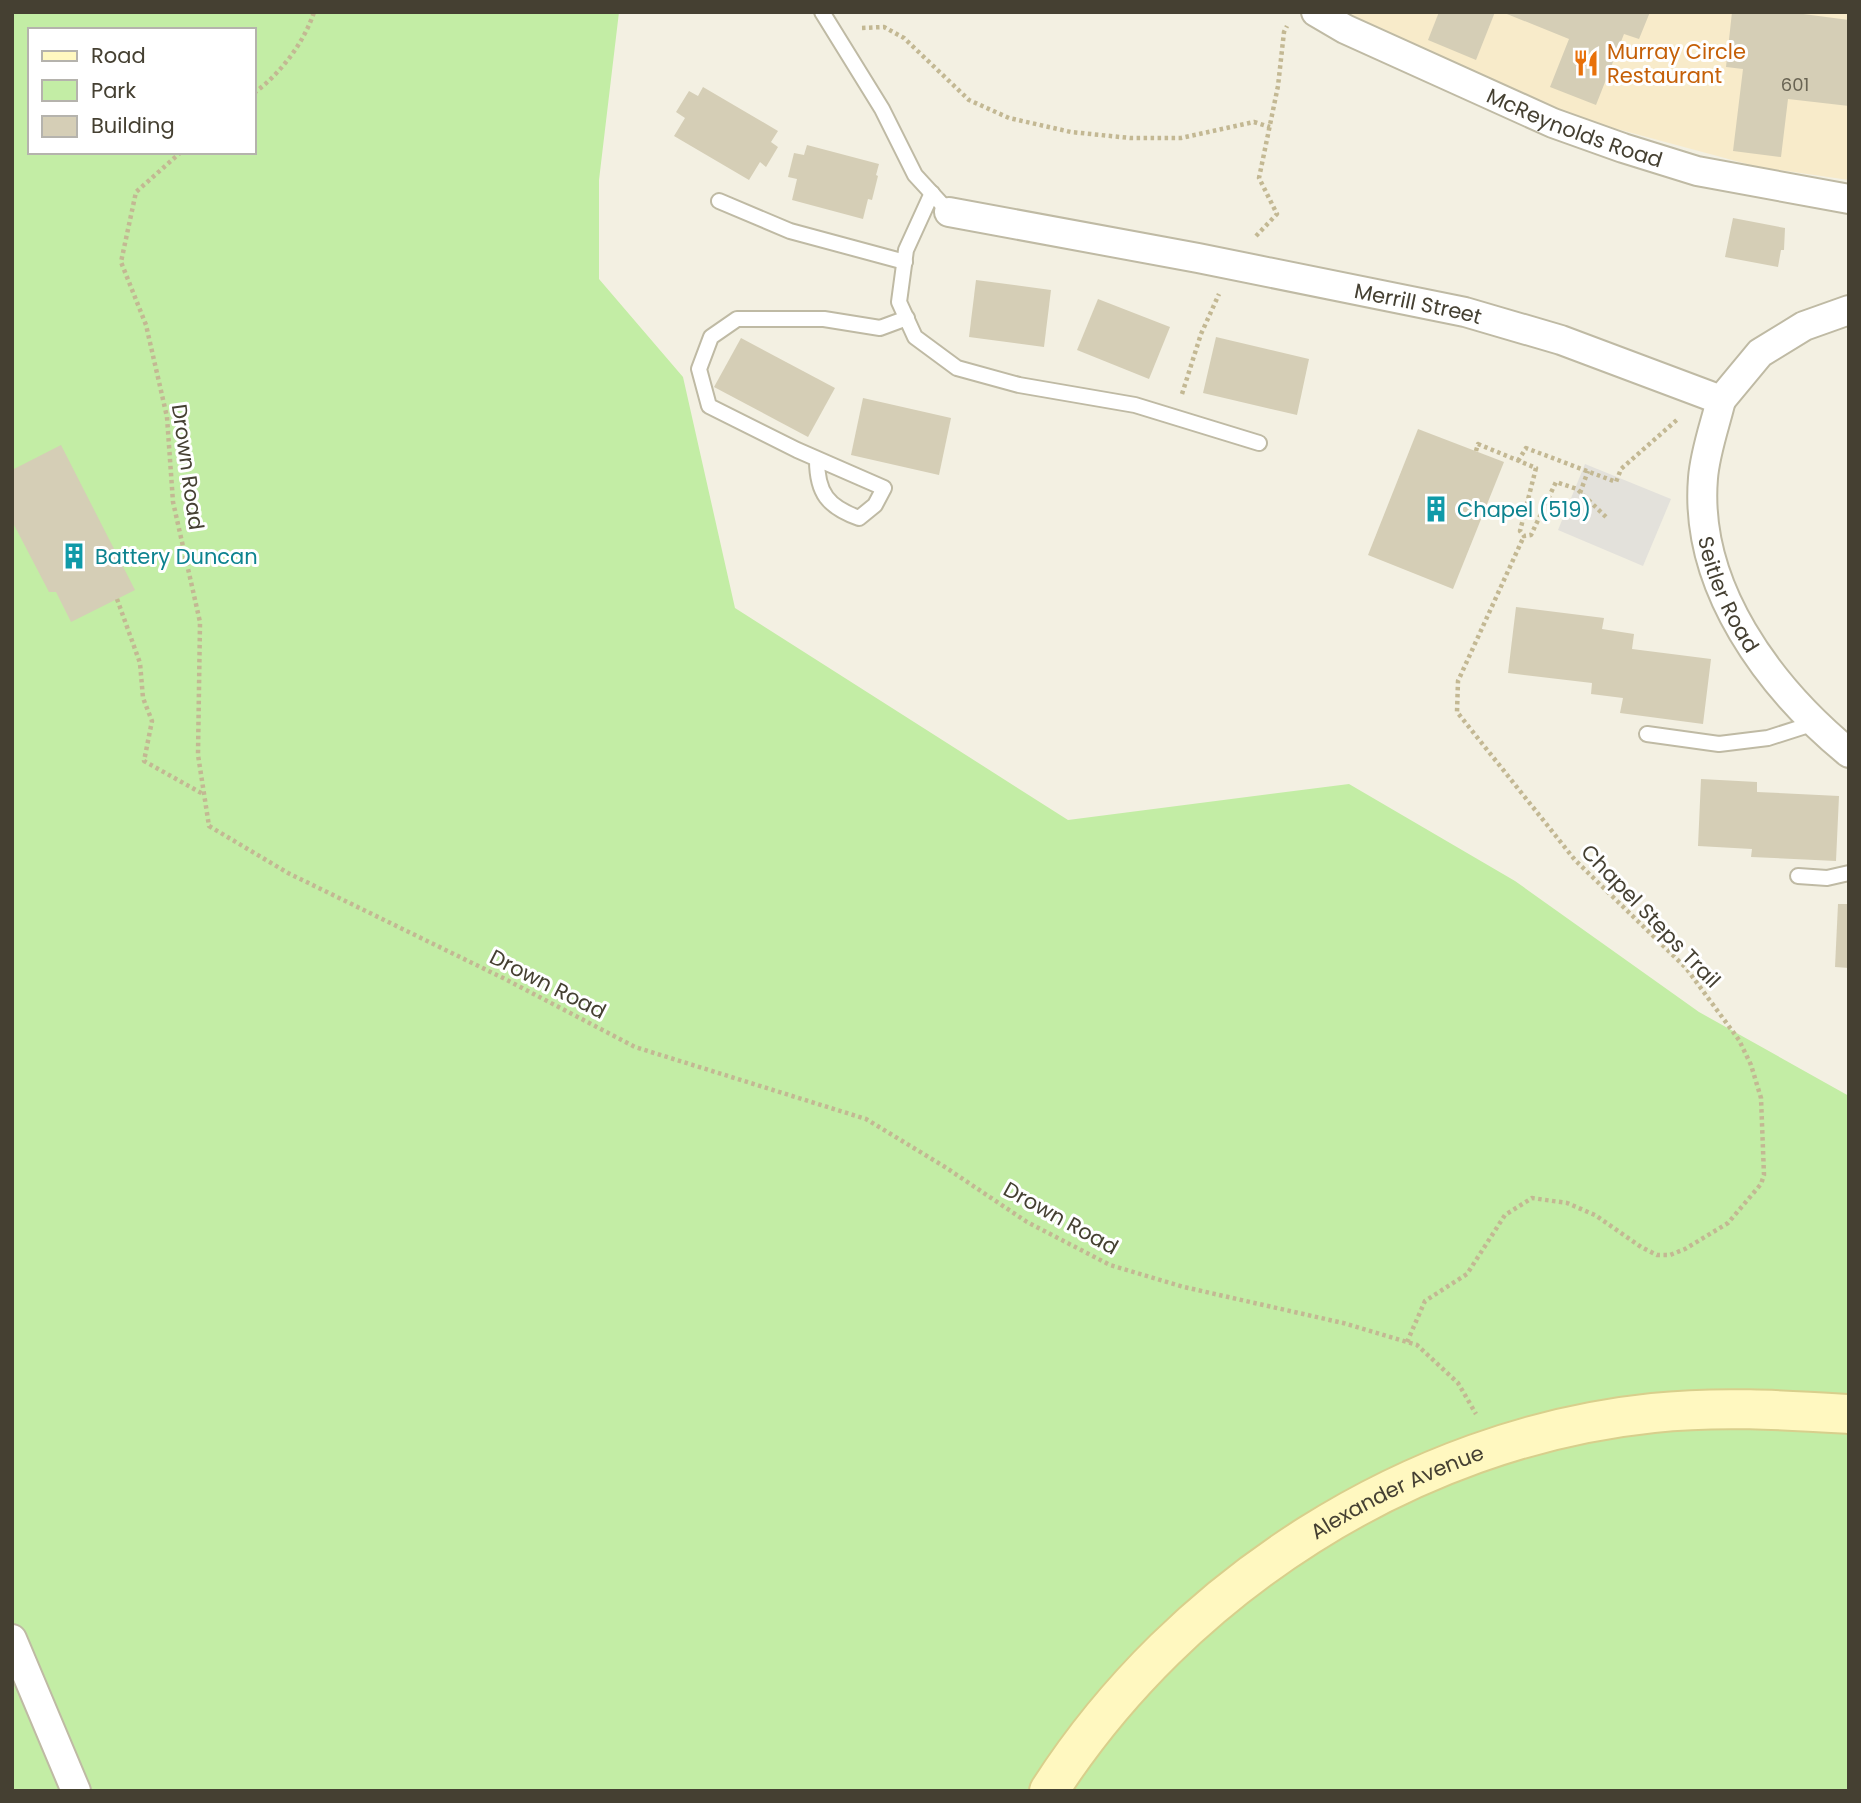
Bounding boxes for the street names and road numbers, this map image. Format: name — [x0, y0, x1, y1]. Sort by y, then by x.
street label: McReynolds Road — [1482, 81, 1666, 174]
street label: Merrill Street — [1352, 276, 1485, 331]
street label: Drown Road — [165, 402, 211, 532]
street label: Seitler Road — [1692, 533, 1766, 658]
street label: Chapel Steps Trail — [1575, 838, 1727, 994]
street label: Drown Road — [485, 942, 611, 1026]
street label: Drown Road — [998, 1175, 1124, 1261]
street label: Alexander Avenue — [1304, 1438, 1487, 1546]

